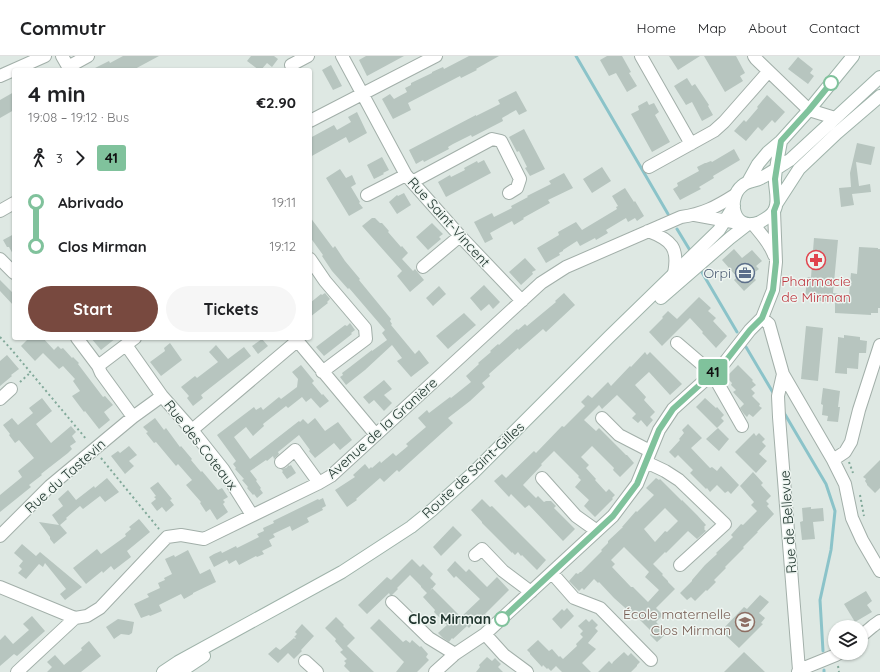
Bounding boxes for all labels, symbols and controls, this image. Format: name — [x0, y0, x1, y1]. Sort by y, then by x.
text: Commutr — [20, 16, 106, 40]
text: Home — [637, 19, 676, 37]
text: Map — [698, 19, 726, 37]
text: About — [748, 19, 787, 37]
text: Contact — [809, 19, 860, 37]
unlabelled marker — [823, 75, 839, 91]
text: 4 min — [28, 80, 86, 108]
text: €2.90 — [257, 93, 296, 112]
text: 19:08 – 19:12 · Bus — [28, 109, 129, 125]
icon: walk — [28, 147, 50, 169]
icon: forward — [69, 147, 91, 169]
text: 41 — [105, 149, 118, 167]
text: 3 — [56, 150, 63, 166]
street label: Rue Saint-Vincent — [404, 173, 494, 271]
text: Abrivado — [58, 193, 124, 212]
text: 19:11 — [272, 194, 296, 210]
text: Clos Mirman — [58, 237, 147, 256]
text: 19:12 — [269, 238, 296, 254]
pharmacy icon: Pharmacie de Mirman — [805, 249, 827, 271]
office icon: Orpi — [734, 262, 756, 284]
place label: Orpi — [703, 264, 731, 282]
place label: Pharmacie de Mirman — [781, 272, 851, 306]
button: Start — [28, 286, 158, 332]
button: Tickets — [166, 286, 296, 332]
line badge: 41 — [695, 359, 731, 385]
text: 41 — [706, 363, 720, 381]
street label: Avenue de la Granière — [323, 373, 441, 482]
street label: Rue des Coteaux — [160, 396, 242, 494]
street label: Route de Saint-Gilles — [418, 418, 528, 522]
street label: Rue du Tastevin — [21, 435, 109, 517]
street label: Rue de Bellevue — [775, 470, 801, 574]
place label: École maternelle Clos Mirman — [623, 605, 731, 639]
place label: Clos Mirman — [408, 610, 491, 628]
marker: Clos Mirman — [494, 611, 510, 627]
school or university icon: École maternelle Clos Mirman — [734, 611, 756, 633]
map controls — [828, 620, 868, 660]
button: layers — [828, 620, 868, 660]

